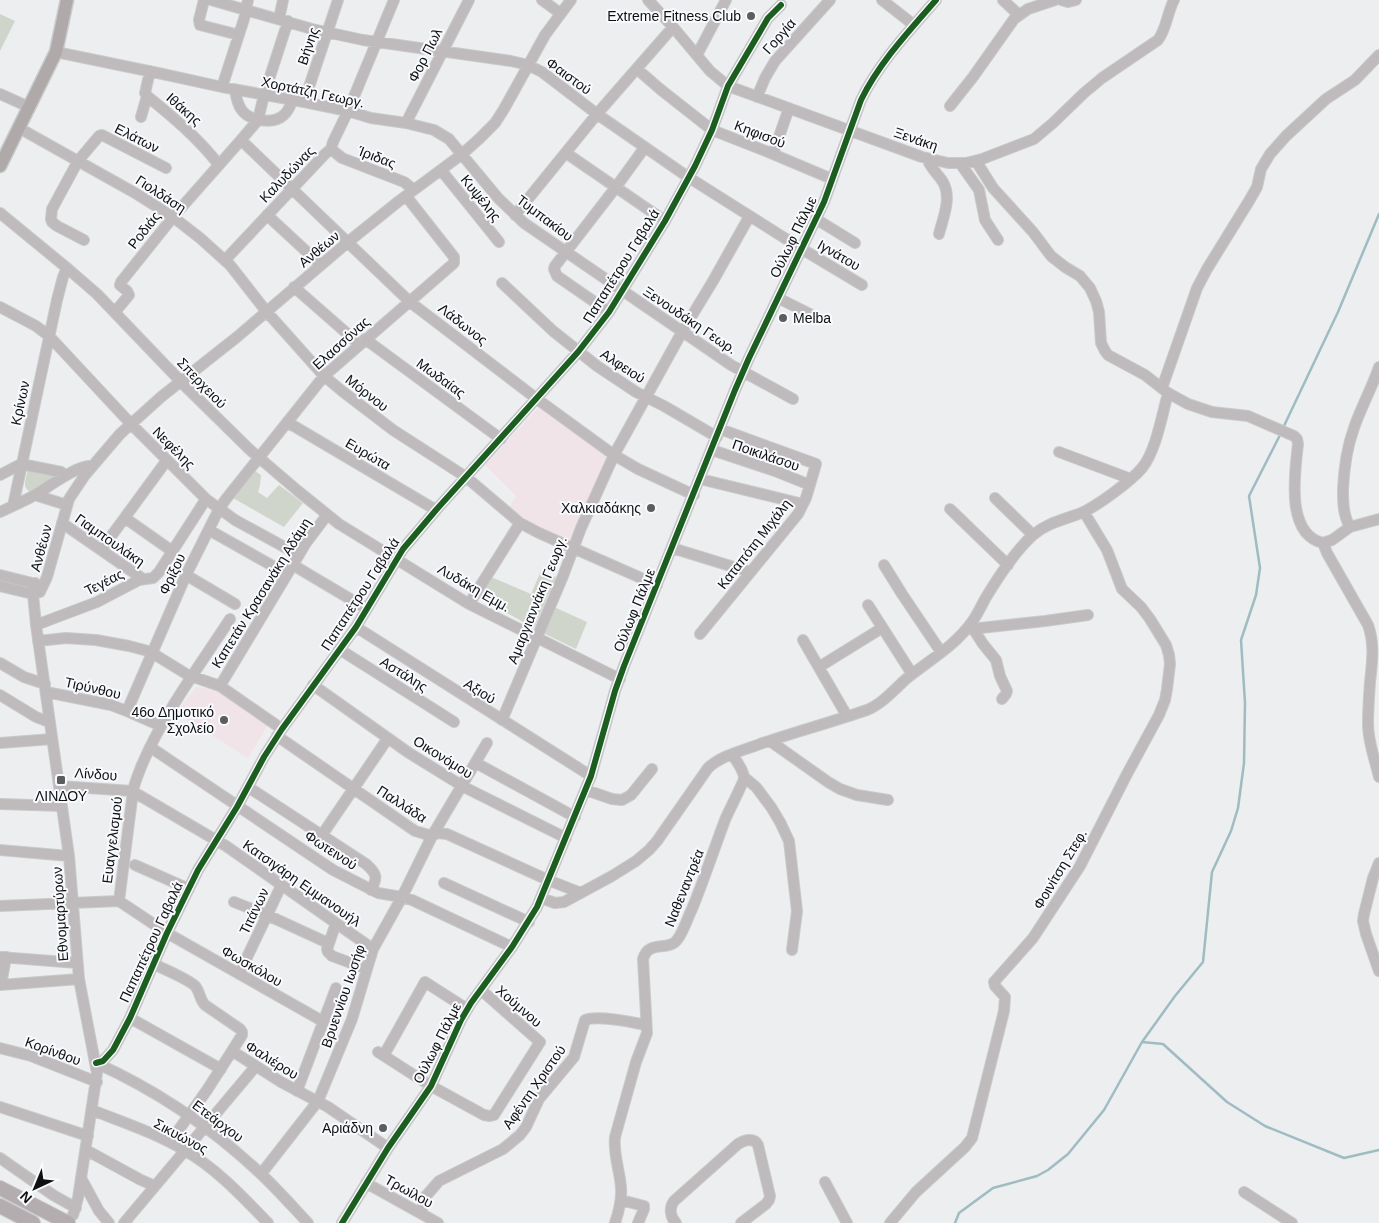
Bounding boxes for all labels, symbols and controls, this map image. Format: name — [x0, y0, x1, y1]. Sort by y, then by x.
place label: Extreme Fitness Club — [607, 8, 741, 24]
marker: Extreme Fitness Club — [745, 10, 757, 22]
street label: Γοργία — [759, 15, 799, 57]
street label: Βήνης — [294, 25, 322, 67]
street label: Φορ Πωλ — [405, 25, 445, 85]
street label: Φαιστού — [543, 54, 595, 98]
street label: Χορτάτζη Γεωργ. — [260, 73, 366, 111]
street label: Ιθάκης — [163, 89, 205, 129]
street label: Κηφισού — [732, 117, 788, 151]
street label: Ελάτων — [112, 120, 162, 156]
street label: Ξενάκη — [892, 124, 940, 154]
street label: Καλυδώνας — [256, 142, 318, 206]
street label: Ίριδας — [355, 142, 398, 172]
street label: Γιολδάση — [133, 172, 189, 216]
street label: Κυψέλης — [458, 172, 505, 225]
street label: Τυμπακίου — [514, 192, 576, 244]
street label: Ούλωφ Πάλμε — [766, 194, 820, 280]
street label: Παπαπέτρου Γαβαλά — [579, 206, 663, 326]
street label: Ροδιάς — [124, 208, 164, 252]
street label: Ανθέων — [295, 227, 343, 271]
street label: Ιγνάτου — [815, 236, 863, 274]
street label: Ξενουδάκη Γεωρ. — [640, 283, 740, 357]
street label: Λάδωνος — [435, 300, 491, 348]
place label: Melba — [793, 310, 831, 326]
marker: Melba — [777, 312, 789, 324]
street label: Ελασσόνας — [309, 313, 373, 373]
street label: Αλφειού — [598, 346, 648, 386]
street label: Σπερχειού — [174, 354, 230, 412]
street label: Μωδαίας — [413, 355, 469, 401]
street label: Μόρνου — [342, 371, 392, 415]
street label: Κρίνων — [7, 379, 33, 427]
street label: Νεφέλης — [150, 424, 199, 473]
street label: Ευρώτα — [343, 435, 393, 473]
street label: Ποικιλάσου — [730, 436, 802, 474]
street label: Καταπότη Μιχάλη — [714, 496, 794, 592]
place label: Χαλκιαδάκης — [561, 500, 641, 516]
marker: Χαλκιαδάκης — [645, 502, 657, 514]
street label: Γιαμπουλάκη — [72, 510, 148, 570]
street label: Καπετάν Κρασανάκη Αδάμη — [208, 515, 314, 671]
street label: Ανθέων — [27, 523, 55, 573]
street label: Αμαργιαννάκη Γεωργ. — [504, 534, 570, 666]
street label: Παπαπέτρου Γαβαλά — [318, 535, 402, 653]
street label: Φρίξου — [156, 551, 188, 597]
street label: Λυδάκη Εμμ. — [435, 561, 513, 615]
street label: Τεγέας — [82, 565, 126, 599]
street label: Ούλωφ Πάλμε — [610, 566, 658, 654]
street label: Αστάλης — [377, 653, 431, 695]
street label: Τιρύνθου — [63, 674, 123, 702]
street label: Αξιού — [461, 675, 499, 707]
place label: 46ο Δημοτικό Σχολείο — [131, 704, 214, 736]
marker: 46ο Δημοτικό Σχολείο — [218, 714, 230, 726]
street label: Οικονόμου — [410, 732, 476, 782]
street label: Λίνδου — [74, 765, 118, 783]
marker: ΛΙΝΔΟΥ — [55, 774, 67, 786]
street label: Παλλάδα — [374, 782, 430, 826]
place label: ΛΙΝΔΟΥ — [35, 788, 88, 804]
street label: Ευαγγελισμού — [99, 796, 125, 884]
street label: Φοινίτση Στεφ. — [1030, 826, 1090, 912]
street label: Φωτεινού — [302, 827, 360, 873]
street label: Κατσιγάρη Εμμανουήλ — [240, 836, 364, 930]
street label: Ναθεναντρέα — [661, 847, 707, 929]
street label: Εθνομαρτύρων — [49, 866, 71, 962]
street label: Παπαπέτρου Γαβαλά — [116, 879, 186, 1005]
street label: Τιτάνων — [236, 885, 272, 937]
street label: Φωσκόλου — [219, 942, 285, 990]
street label: Βρυεννίου Ιωσήφ — [318, 942, 368, 1050]
street label: Χούμνου — [493, 982, 545, 1030]
street label: Ούλωφ Πάλμε — [410, 1000, 464, 1086]
street label: Κορίνθου — [23, 1034, 83, 1068]
street label: Φαλιέρου — [243, 1038, 301, 1082]
street label: Αφέντη Χριστού — [499, 1042, 569, 1132]
street label: Ετεάρχου — [189, 1097, 247, 1145]
street label: Σικυώνος — [151, 1115, 211, 1157]
place label: Αριάδνη — [322, 1120, 373, 1136]
marker: Αριάδνη — [377, 1122, 389, 1134]
north arrow — [10, 1163, 60, 1213]
street label: Τρωίλου — [382, 1171, 436, 1211]
text: N — [17, 1188, 35, 1207]

